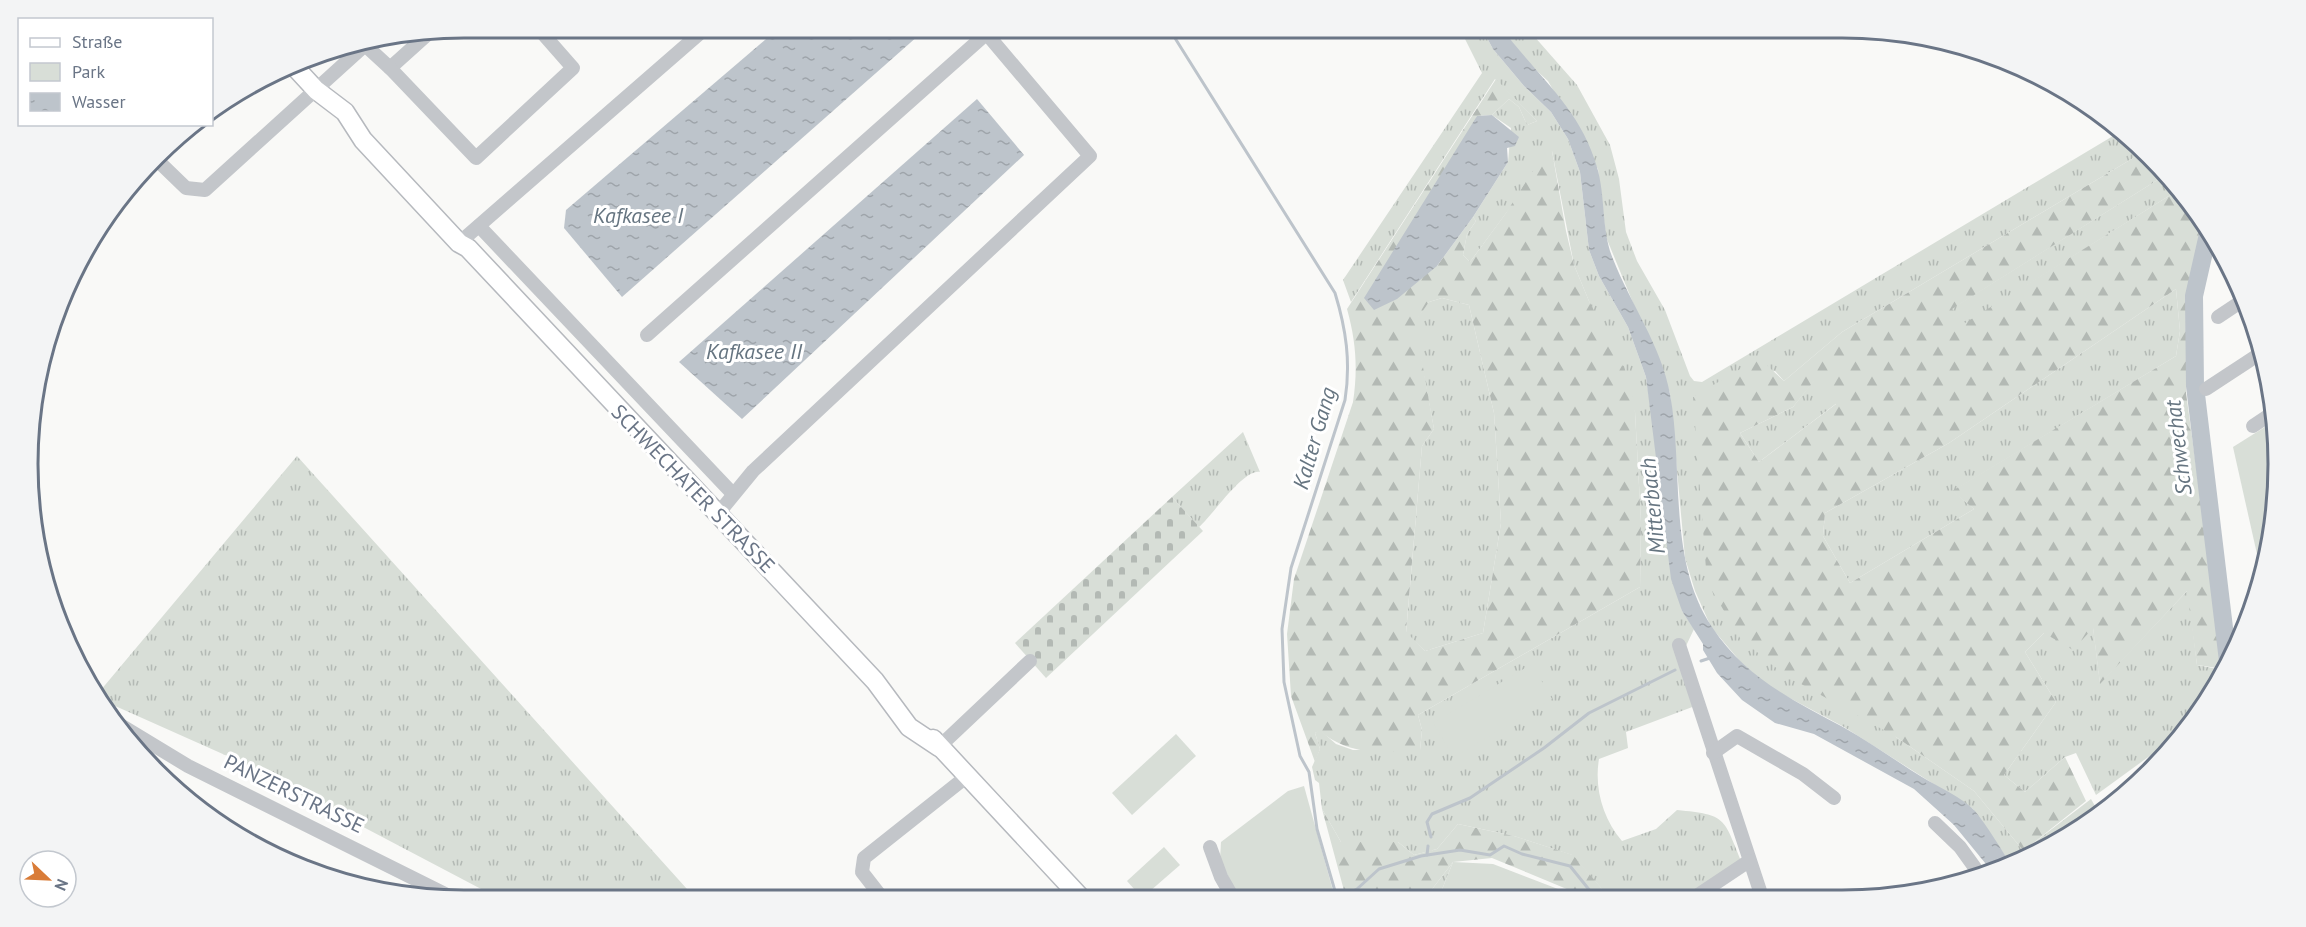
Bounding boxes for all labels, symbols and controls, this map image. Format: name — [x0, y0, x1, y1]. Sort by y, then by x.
legend — [18, 18, 213, 126]
text: Straße — [72, 30, 123, 53]
text: Park — [72, 60, 105, 83]
text: Wasser — [72, 90, 126, 113]
water label: Kafkasee I — [593, 201, 684, 229]
water label: Kafkasee II — [706, 337, 803, 365]
water label: Kalter Gang — [1286, 384, 1342, 492]
water label: Schwechat — [2158, 398, 2198, 497]
street label: SCHWECHATER STRASSE — [606, 399, 781, 579]
water label: Mitterbach — [1633, 457, 1671, 555]
street label: PANZERSTRASSE — [220, 748, 369, 839]
north arrow — [18, 849, 78, 909]
text: N — [51, 876, 73, 894]

